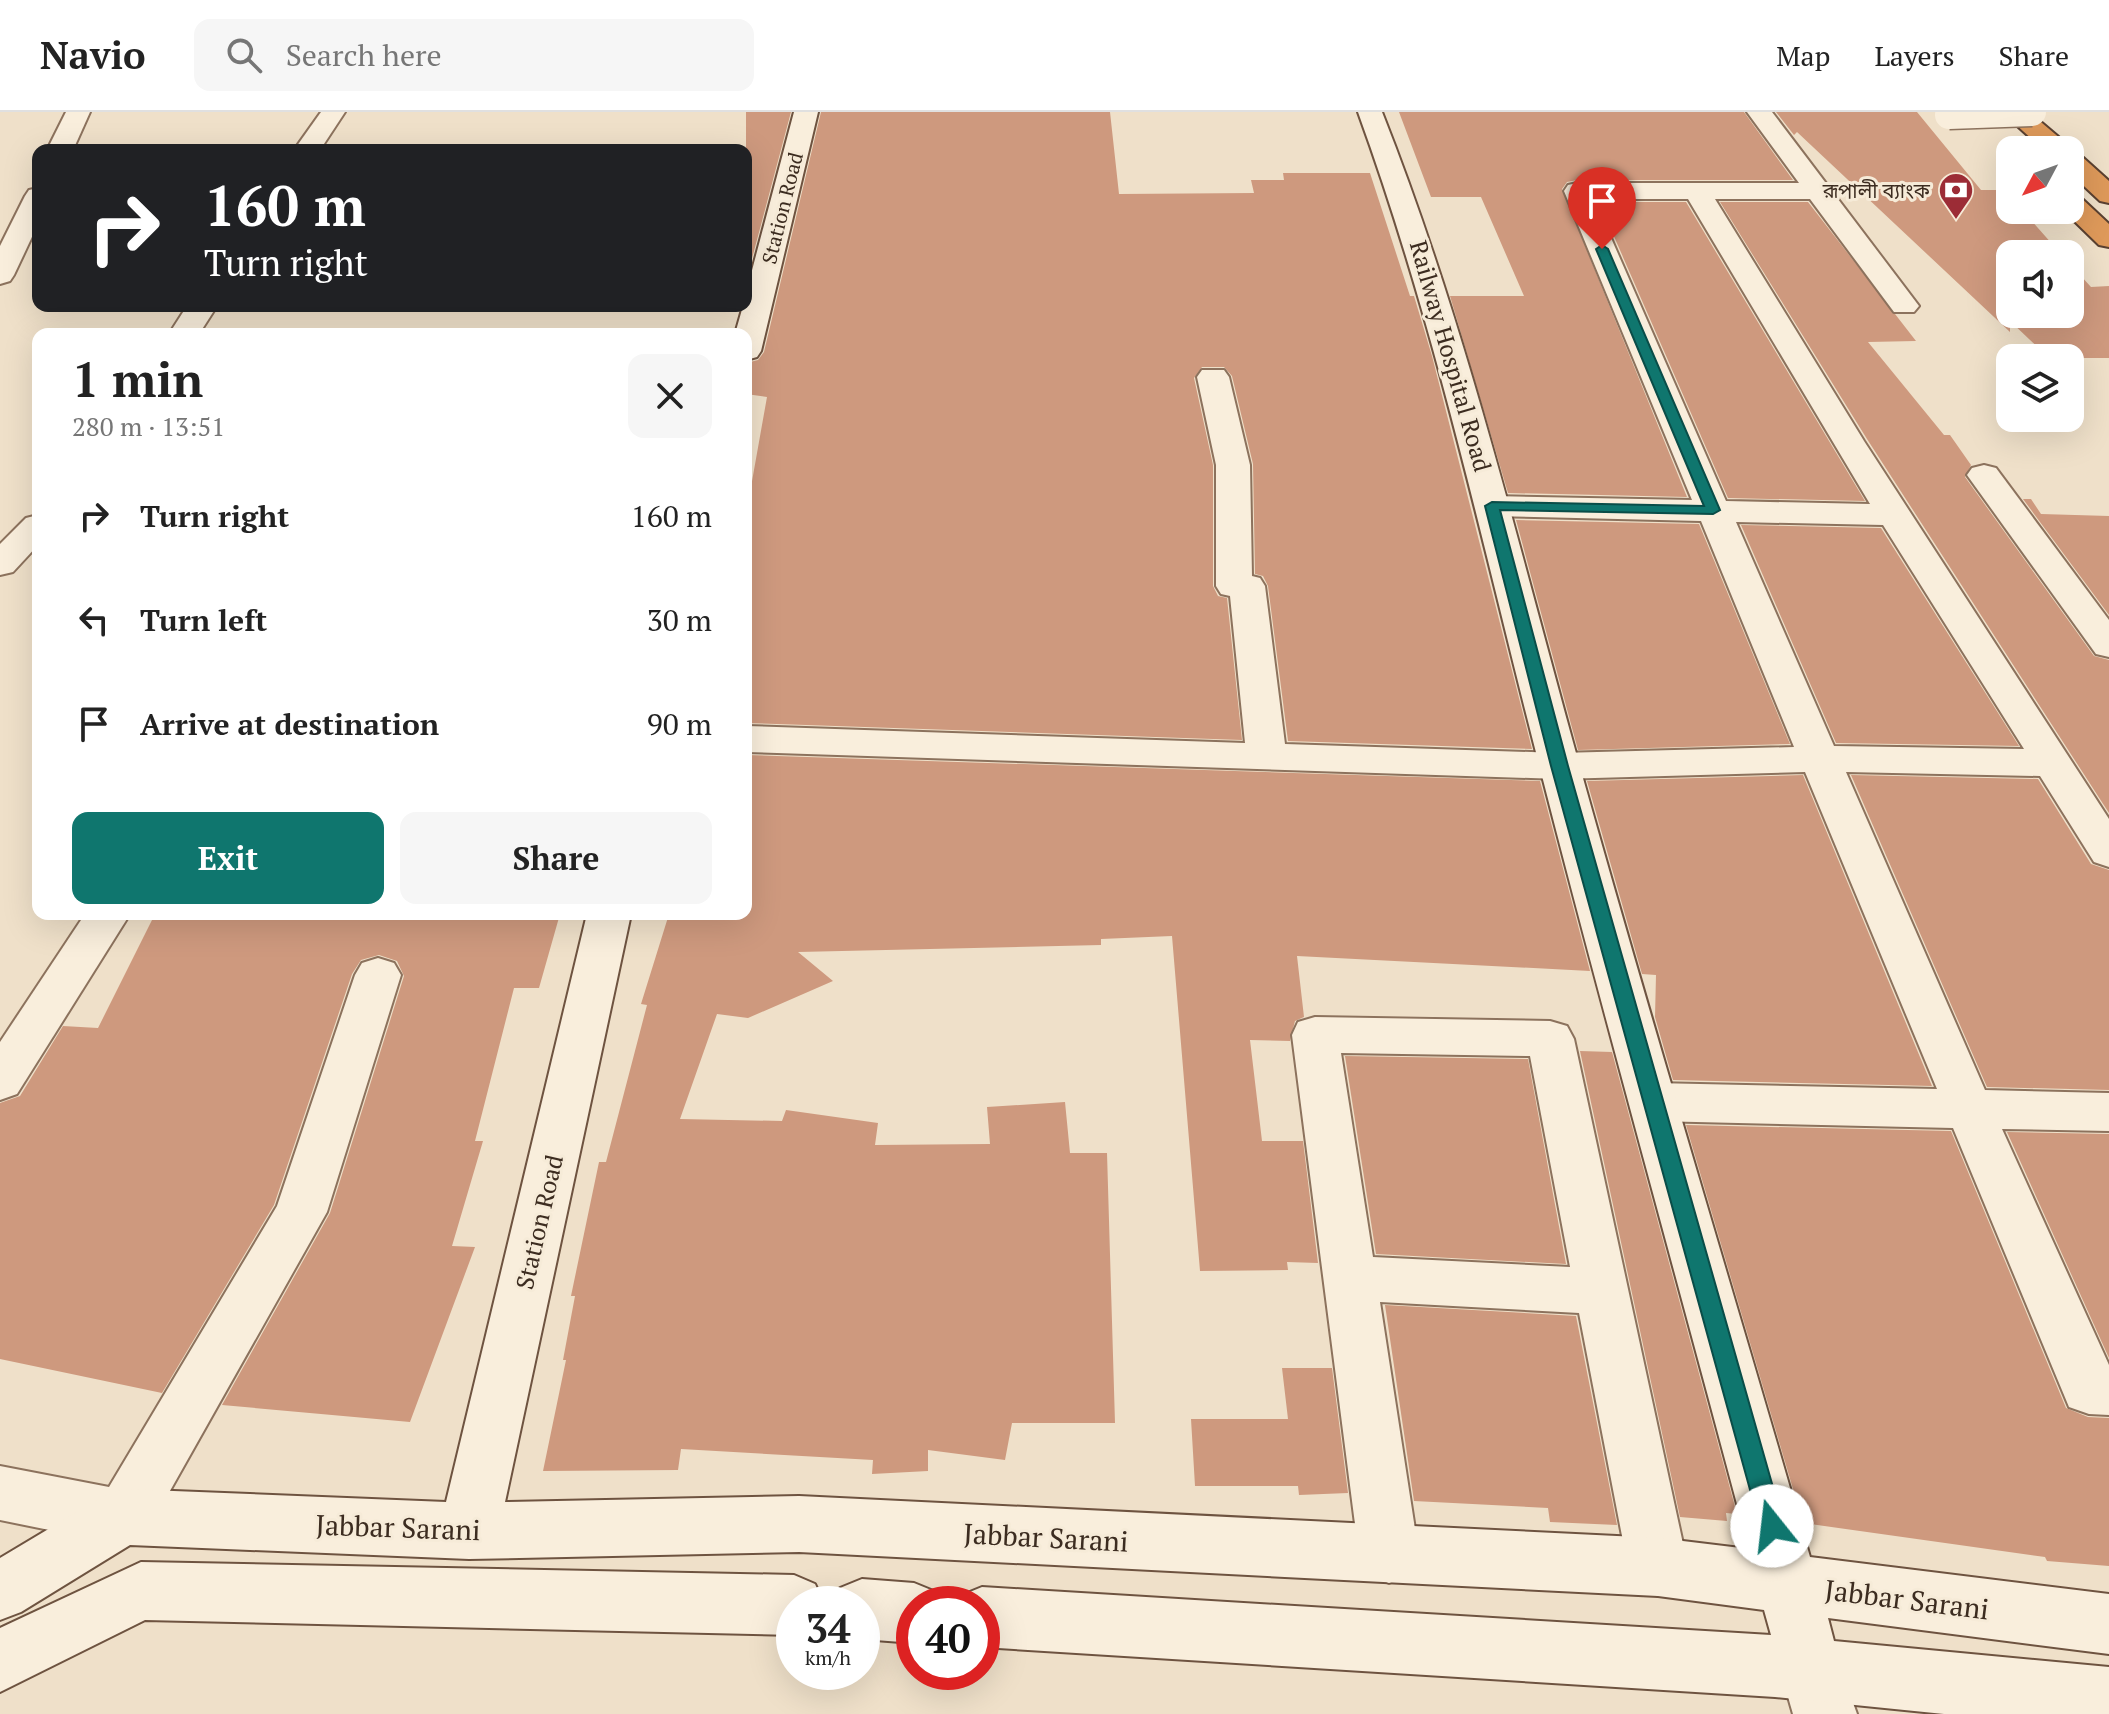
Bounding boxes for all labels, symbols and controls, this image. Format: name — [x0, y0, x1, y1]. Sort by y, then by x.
search box — [194, 19, 754, 91]
text: Navio — [40, 30, 146, 80]
icon: search — [222, 33, 266, 77]
text: Search here — [286, 35, 442, 75]
text: Map — [1776, 37, 1830, 74]
text: Layers — [1874, 37, 1955, 74]
text: Share — [1999, 37, 2069, 74]
north arrow — [1996, 136, 2084, 224]
map controls — [1996, 136, 2084, 432]
street label: Station Road — [755, 149, 809, 267]
pin — [1568, 167, 1636, 249]
text: 160 m — [204, 168, 366, 242]
bank icon: রূপালী ব্যাংক — [1937, 171, 1975, 221]
icon: right — [72, 176, 176, 280]
place label: রূপালী ব্যাংক — [1822, 177, 1931, 204]
icon: arrive — [1580, 179, 1624, 223]
street label: Railway Hospital Road — [1403, 237, 1499, 475]
text: Turn right — [204, 239, 368, 286]
button: sound — [1996, 240, 2084, 328]
button: layers — [1996, 344, 2084, 432]
text: 1 min — [72, 347, 203, 411]
button: close — [628, 354, 712, 438]
text: 280 m · 13:51 — [72, 409, 225, 443]
icon: right — [72, 494, 116, 538]
text: Turn right — [140, 496, 289, 536]
text: 160 m — [631, 496, 712, 536]
icon: left — [72, 598, 116, 642]
text: Turn left — [140, 600, 267, 640]
text: 30 m — [647, 600, 712, 640]
icon: arrive — [72, 702, 116, 746]
text: Arrive at destination — [140, 704, 439, 744]
text: 90 m — [647, 704, 712, 744]
button: Exit — [72, 812, 384, 904]
button: Share — [400, 812, 712, 904]
street label: Station Road — [508, 1152, 570, 1292]
position arrow — [1730, 1484, 1814, 1568]
street label: Jabbar Sarani — [315, 1506, 481, 1548]
street label: Jabbar Sarani — [963, 1514, 1129, 1560]
street label: Jabbar Sarani — [1823, 1571, 1991, 1627]
speed limit sign: 40 — [896, 1586, 1000, 1690]
text: 34 — [805, 1601, 851, 1654]
text: km/h — [805, 1644, 851, 1671]

